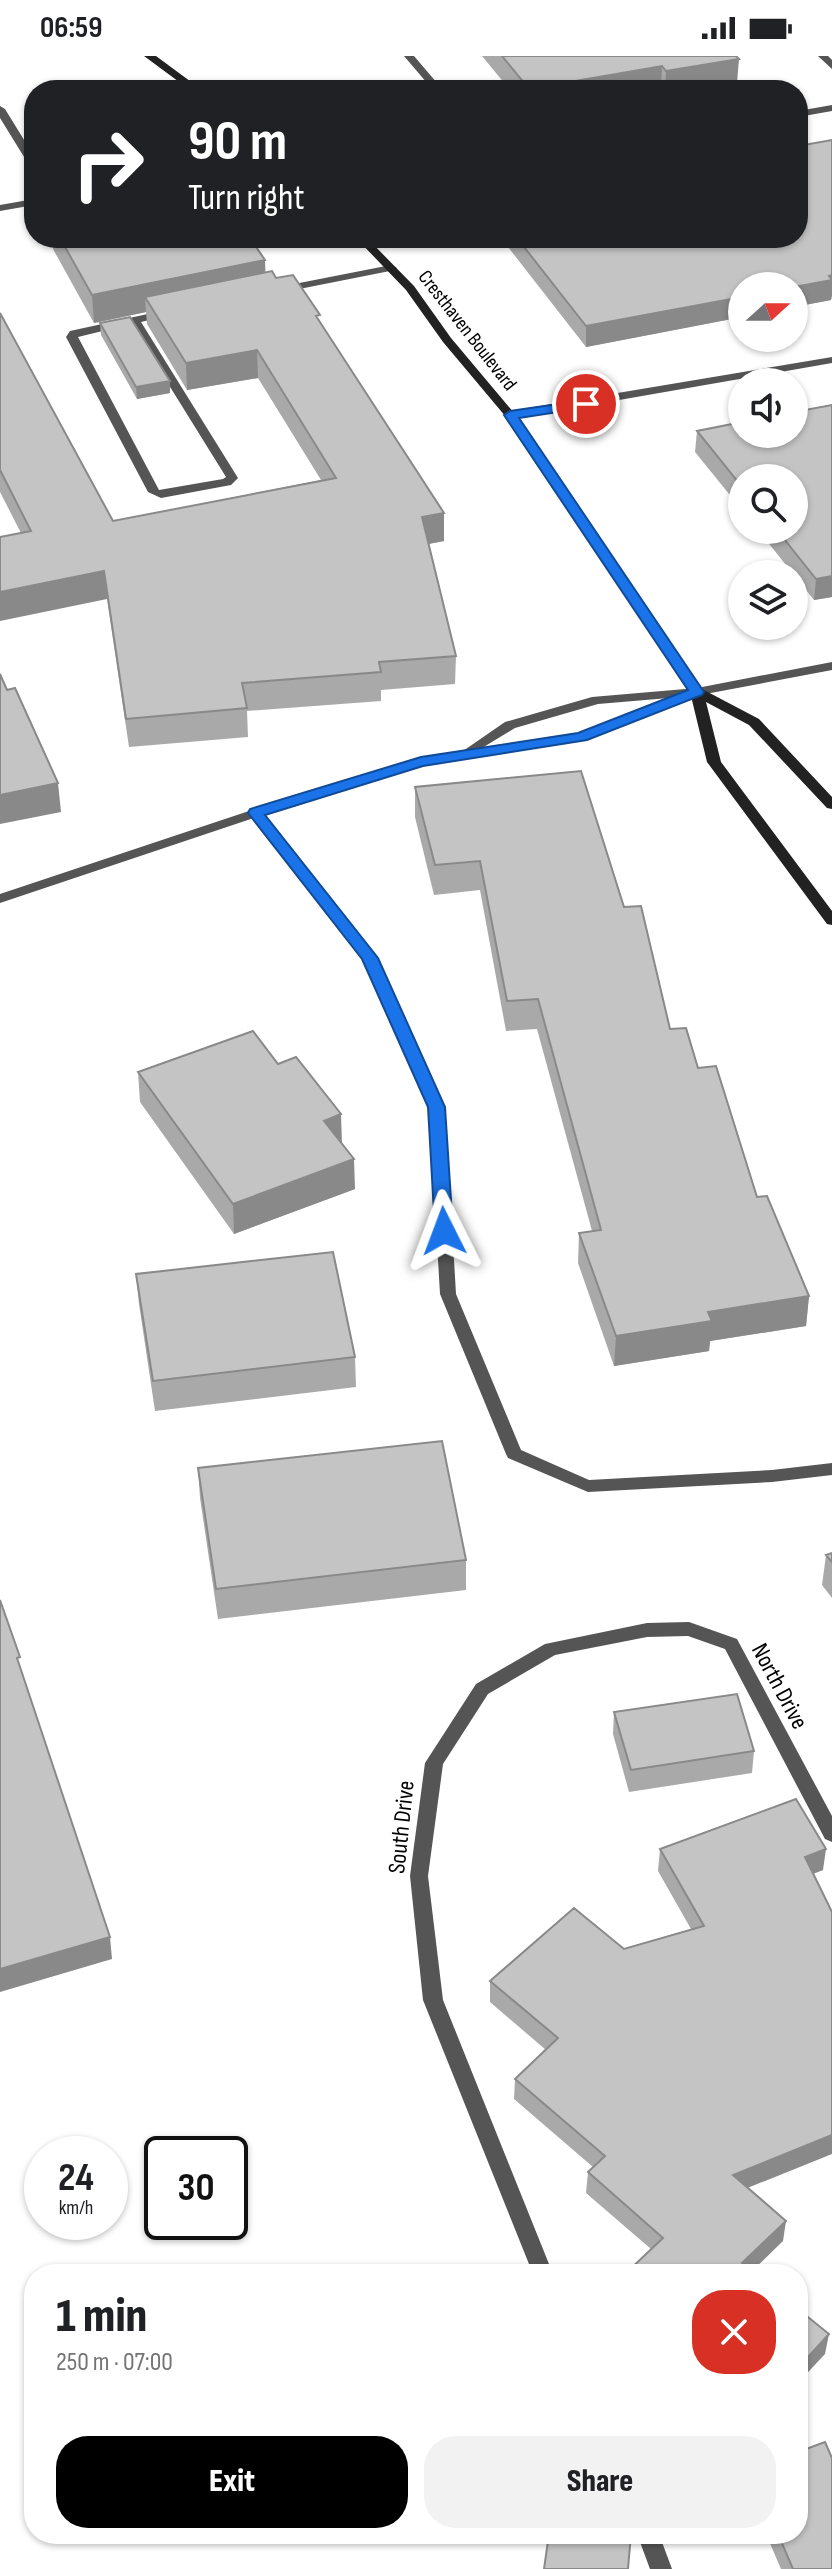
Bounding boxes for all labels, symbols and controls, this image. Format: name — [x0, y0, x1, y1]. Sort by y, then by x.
text: 06:59 — [40, 10, 103, 46]
text: 90 m — [188, 109, 287, 176]
icon: right — [56, 112, 160, 216]
text: Turn right — [188, 177, 305, 220]
street label: Cresthaven Boulevard — [413, 266, 522, 395]
north arrow — [728, 272, 808, 352]
map controls — [728, 272, 808, 640]
button: sound — [728, 368, 808, 448]
pin — [552, 370, 620, 438]
icon: arrive — [564, 382, 608, 426]
button: search — [728, 464, 808, 544]
button: layers — [728, 560, 808, 640]
position arrow — [402, 1189, 486, 1273]
street label: North Drive — [745, 1639, 814, 1734]
street label: South Drive — [382, 1779, 421, 1875]
speed limit sign: 30 — [144, 2136, 248, 2240]
text: 24 — [58, 2154, 94, 2202]
text: km/h — [59, 2196, 93, 2220]
text: 1 min — [56, 2288, 147, 2345]
button: close — [692, 2290, 776, 2374]
text: 250 m · 07:00 — [56, 2347, 173, 2378]
button: Exit — [56, 2436, 408, 2528]
button: Share — [424, 2436, 776, 2528]

